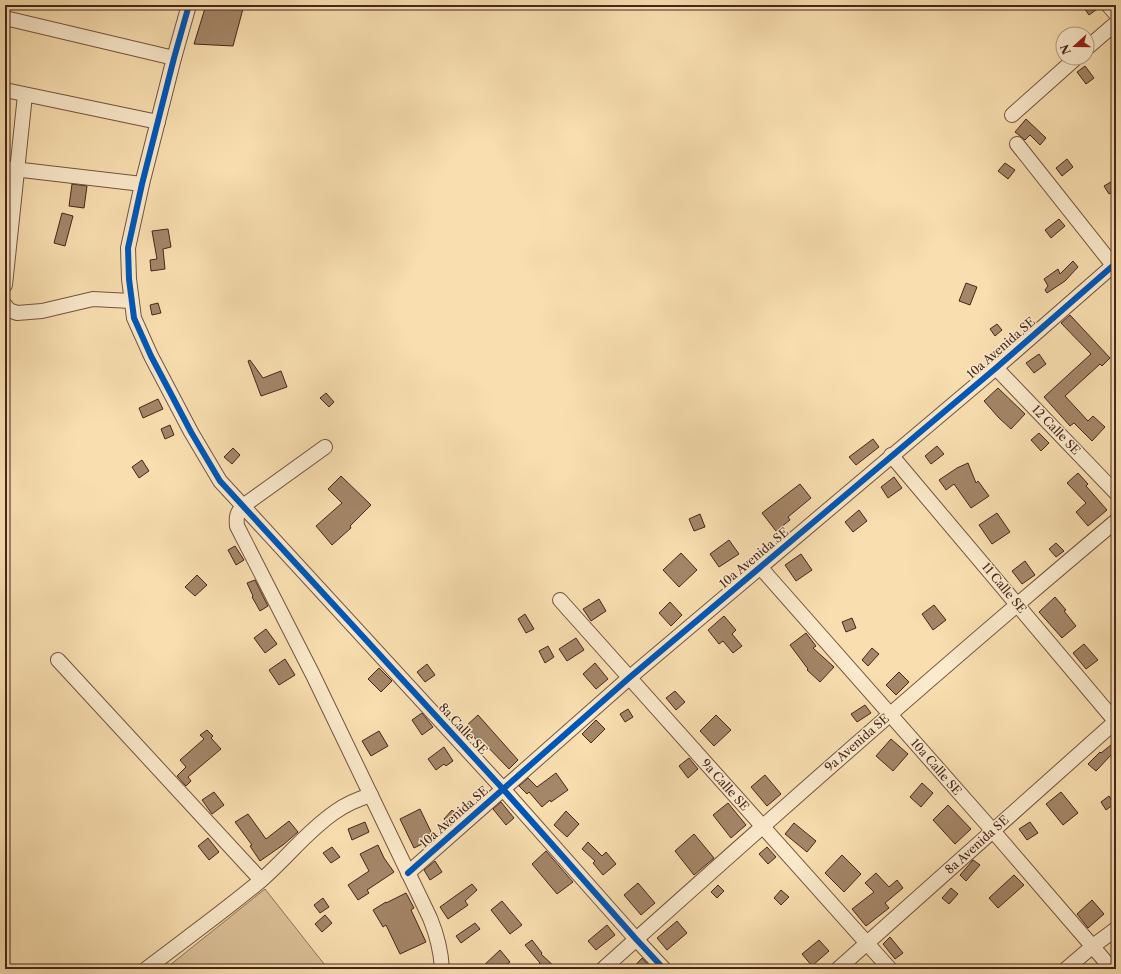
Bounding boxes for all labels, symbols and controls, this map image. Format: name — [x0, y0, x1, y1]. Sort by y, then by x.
north arrow — [1055, 26, 1095, 66]
text: N — [1057, 42, 1074, 57]
street label: 10a Avenida SE — [963, 314, 1038, 381]
street label: 12 Calle SE — [1029, 402, 1084, 458]
street label: 10a Avenida SE — [716, 524, 791, 591]
street label: 11 Calle SE — [979, 559, 1030, 616]
street label: 8a Calle SE — [436, 700, 491, 757]
street label: 9a Avenida SE — [821, 711, 892, 775]
street label: 10a Calle SE — [908, 735, 965, 798]
street label: 9a Calle SE — [698, 756, 753, 814]
street label: 10a Avenida SE — [416, 783, 491, 850]
street label: 8a Avenida SE — [942, 812, 1012, 877]

